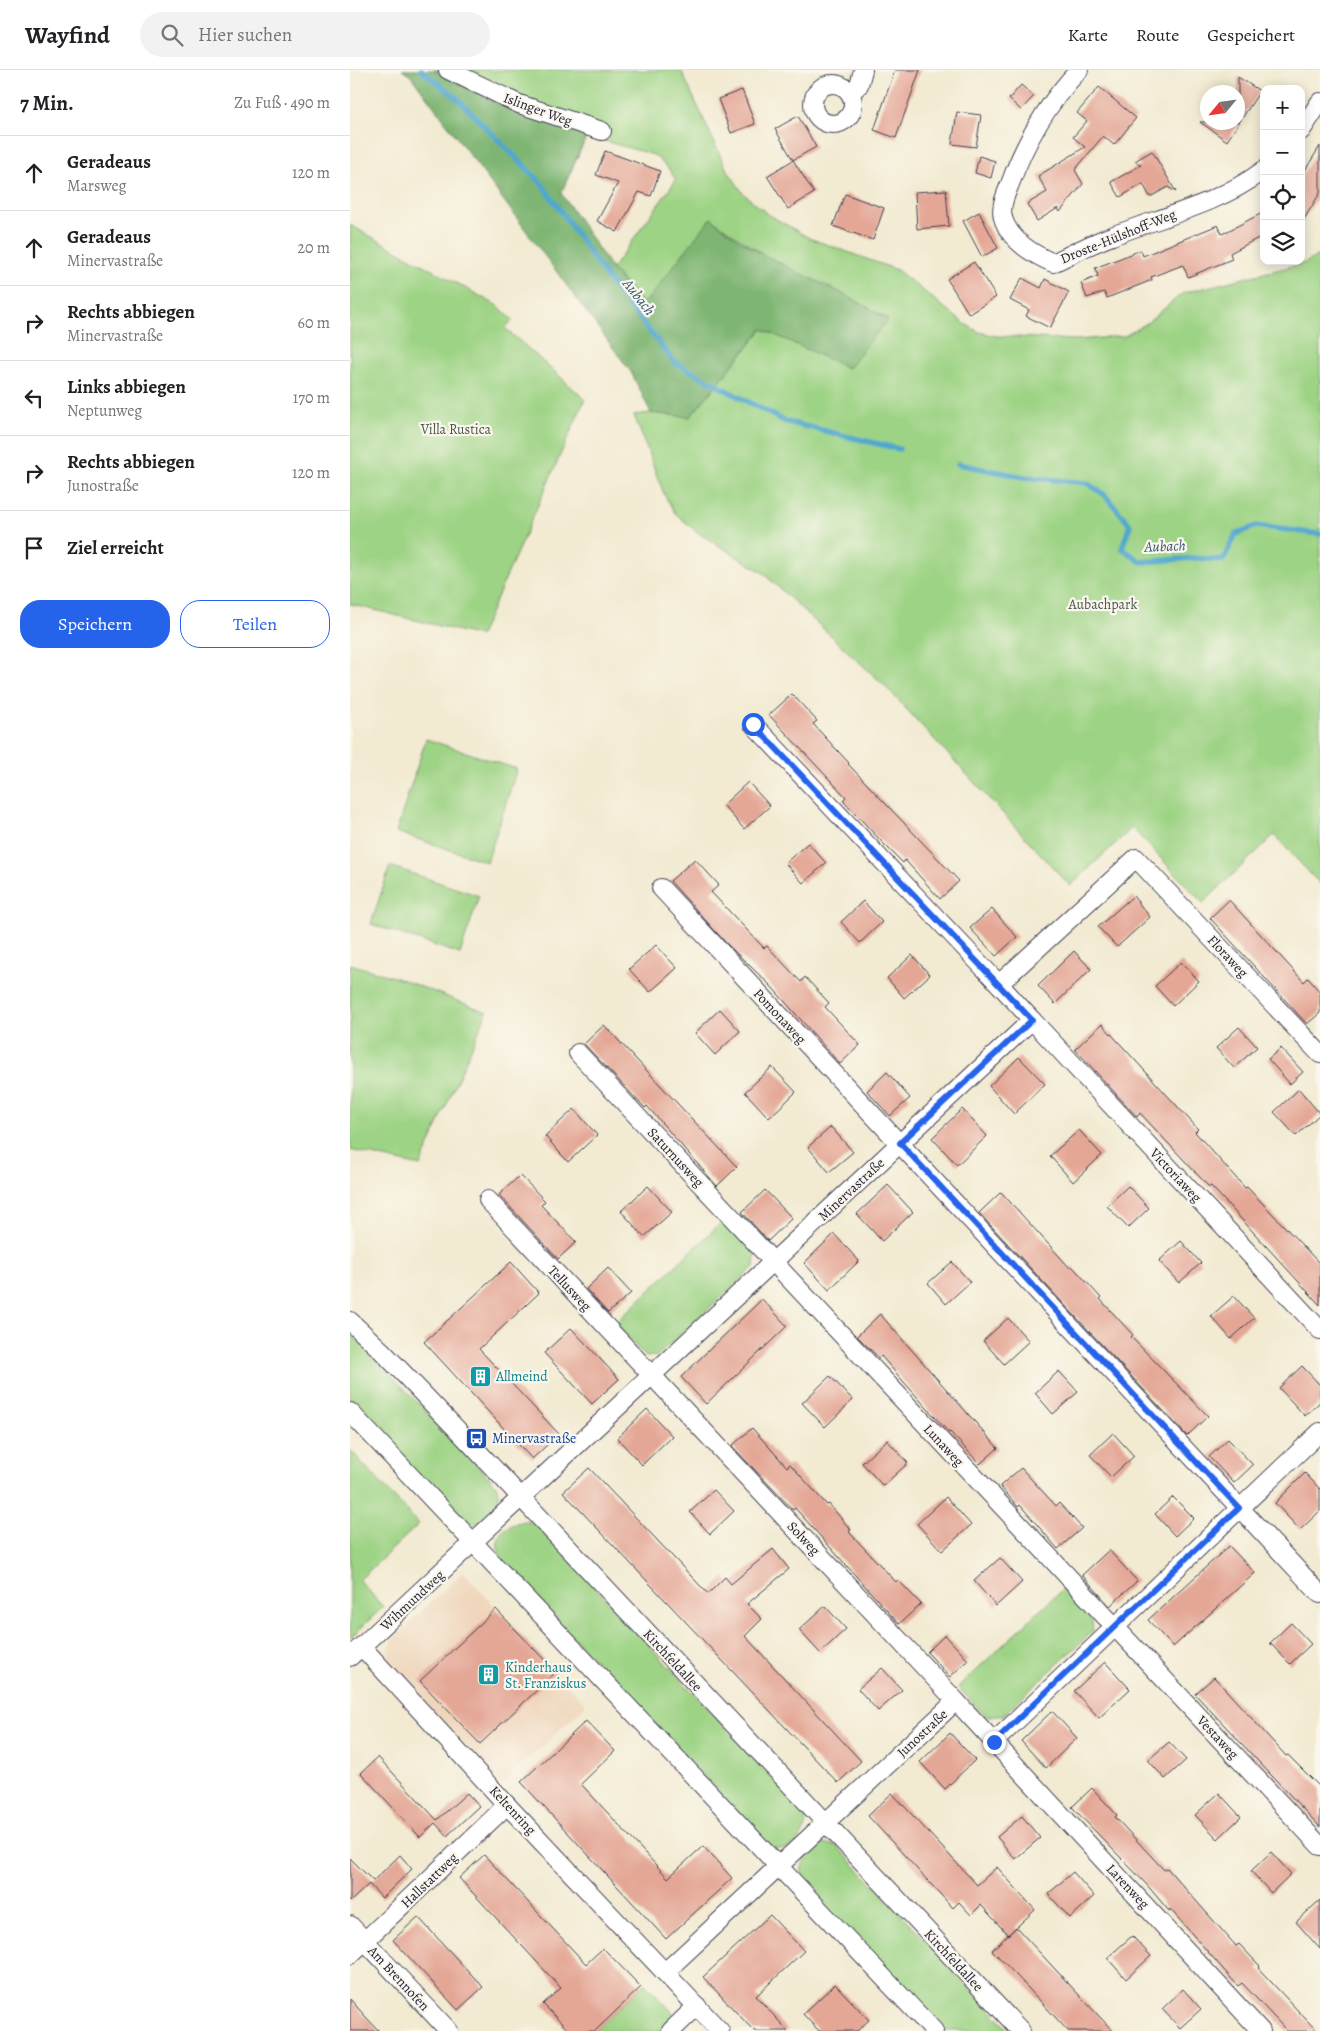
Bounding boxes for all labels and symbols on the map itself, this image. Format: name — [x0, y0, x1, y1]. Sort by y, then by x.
north arrow — [1200, 85, 1245, 130]
street label: Islinger Weg — [501, 88, 575, 131]
street label: Droste-Hülshoff-Weg — [1057, 205, 1179, 268]
water label: Aubach — [618, 274, 660, 320]
park label: Villa Rustica — [420, 420, 492, 439]
water label: Aubach — [1143, 535, 1186, 557]
park label: Aubachpark — [1068, 595, 1137, 614]
route start — [742, 713, 765, 736]
street label: Floraweg — [1203, 931, 1252, 982]
street label: Pomonaweg — [749, 984, 810, 1048]
street label: Saturnusweg — [643, 1123, 708, 1191]
street label: Victoriaweg — [1145, 1143, 1206, 1207]
street label: Minervastraße — [814, 1154, 889, 1225]
street label: Tellusweg — [544, 1261, 596, 1315]
building icon: Allmeind — [468, 1364, 492, 1388]
place label: Allmeind — [495, 1367, 548, 1386]
street label: Lunaweg — [919, 1420, 968, 1471]
bus stop icon: Minervastraße — [464, 1426, 488, 1450]
place label: Minervastraße — [492, 1429, 576, 1448]
street label: Solweg — [783, 1517, 824, 1560]
street label: Wihmundweg — [375, 1566, 448, 1636]
street label: Kirchfeldallee — [639, 1625, 706, 1696]
place label: Kinderhaus St. Franziskus — [505, 1658, 586, 1693]
building icon: Kinderhaus St. Franziskus — [477, 1663, 501, 1687]
street label: Junostraße — [893, 1705, 952, 1762]
street label: Vestaweg — [1192, 1711, 1243, 1763]
route end — [983, 1731, 1006, 1754]
street label: Keltenring — [485, 1782, 540, 1839]
street label: Hallstattweg — [397, 1848, 462, 1912]
street label: Larenweg — [1102, 1860, 1153, 1913]
street label: Kirchfeldallee — [920, 1925, 987, 1996]
street label: Am Brennofen — [363, 1941, 434, 2015]

